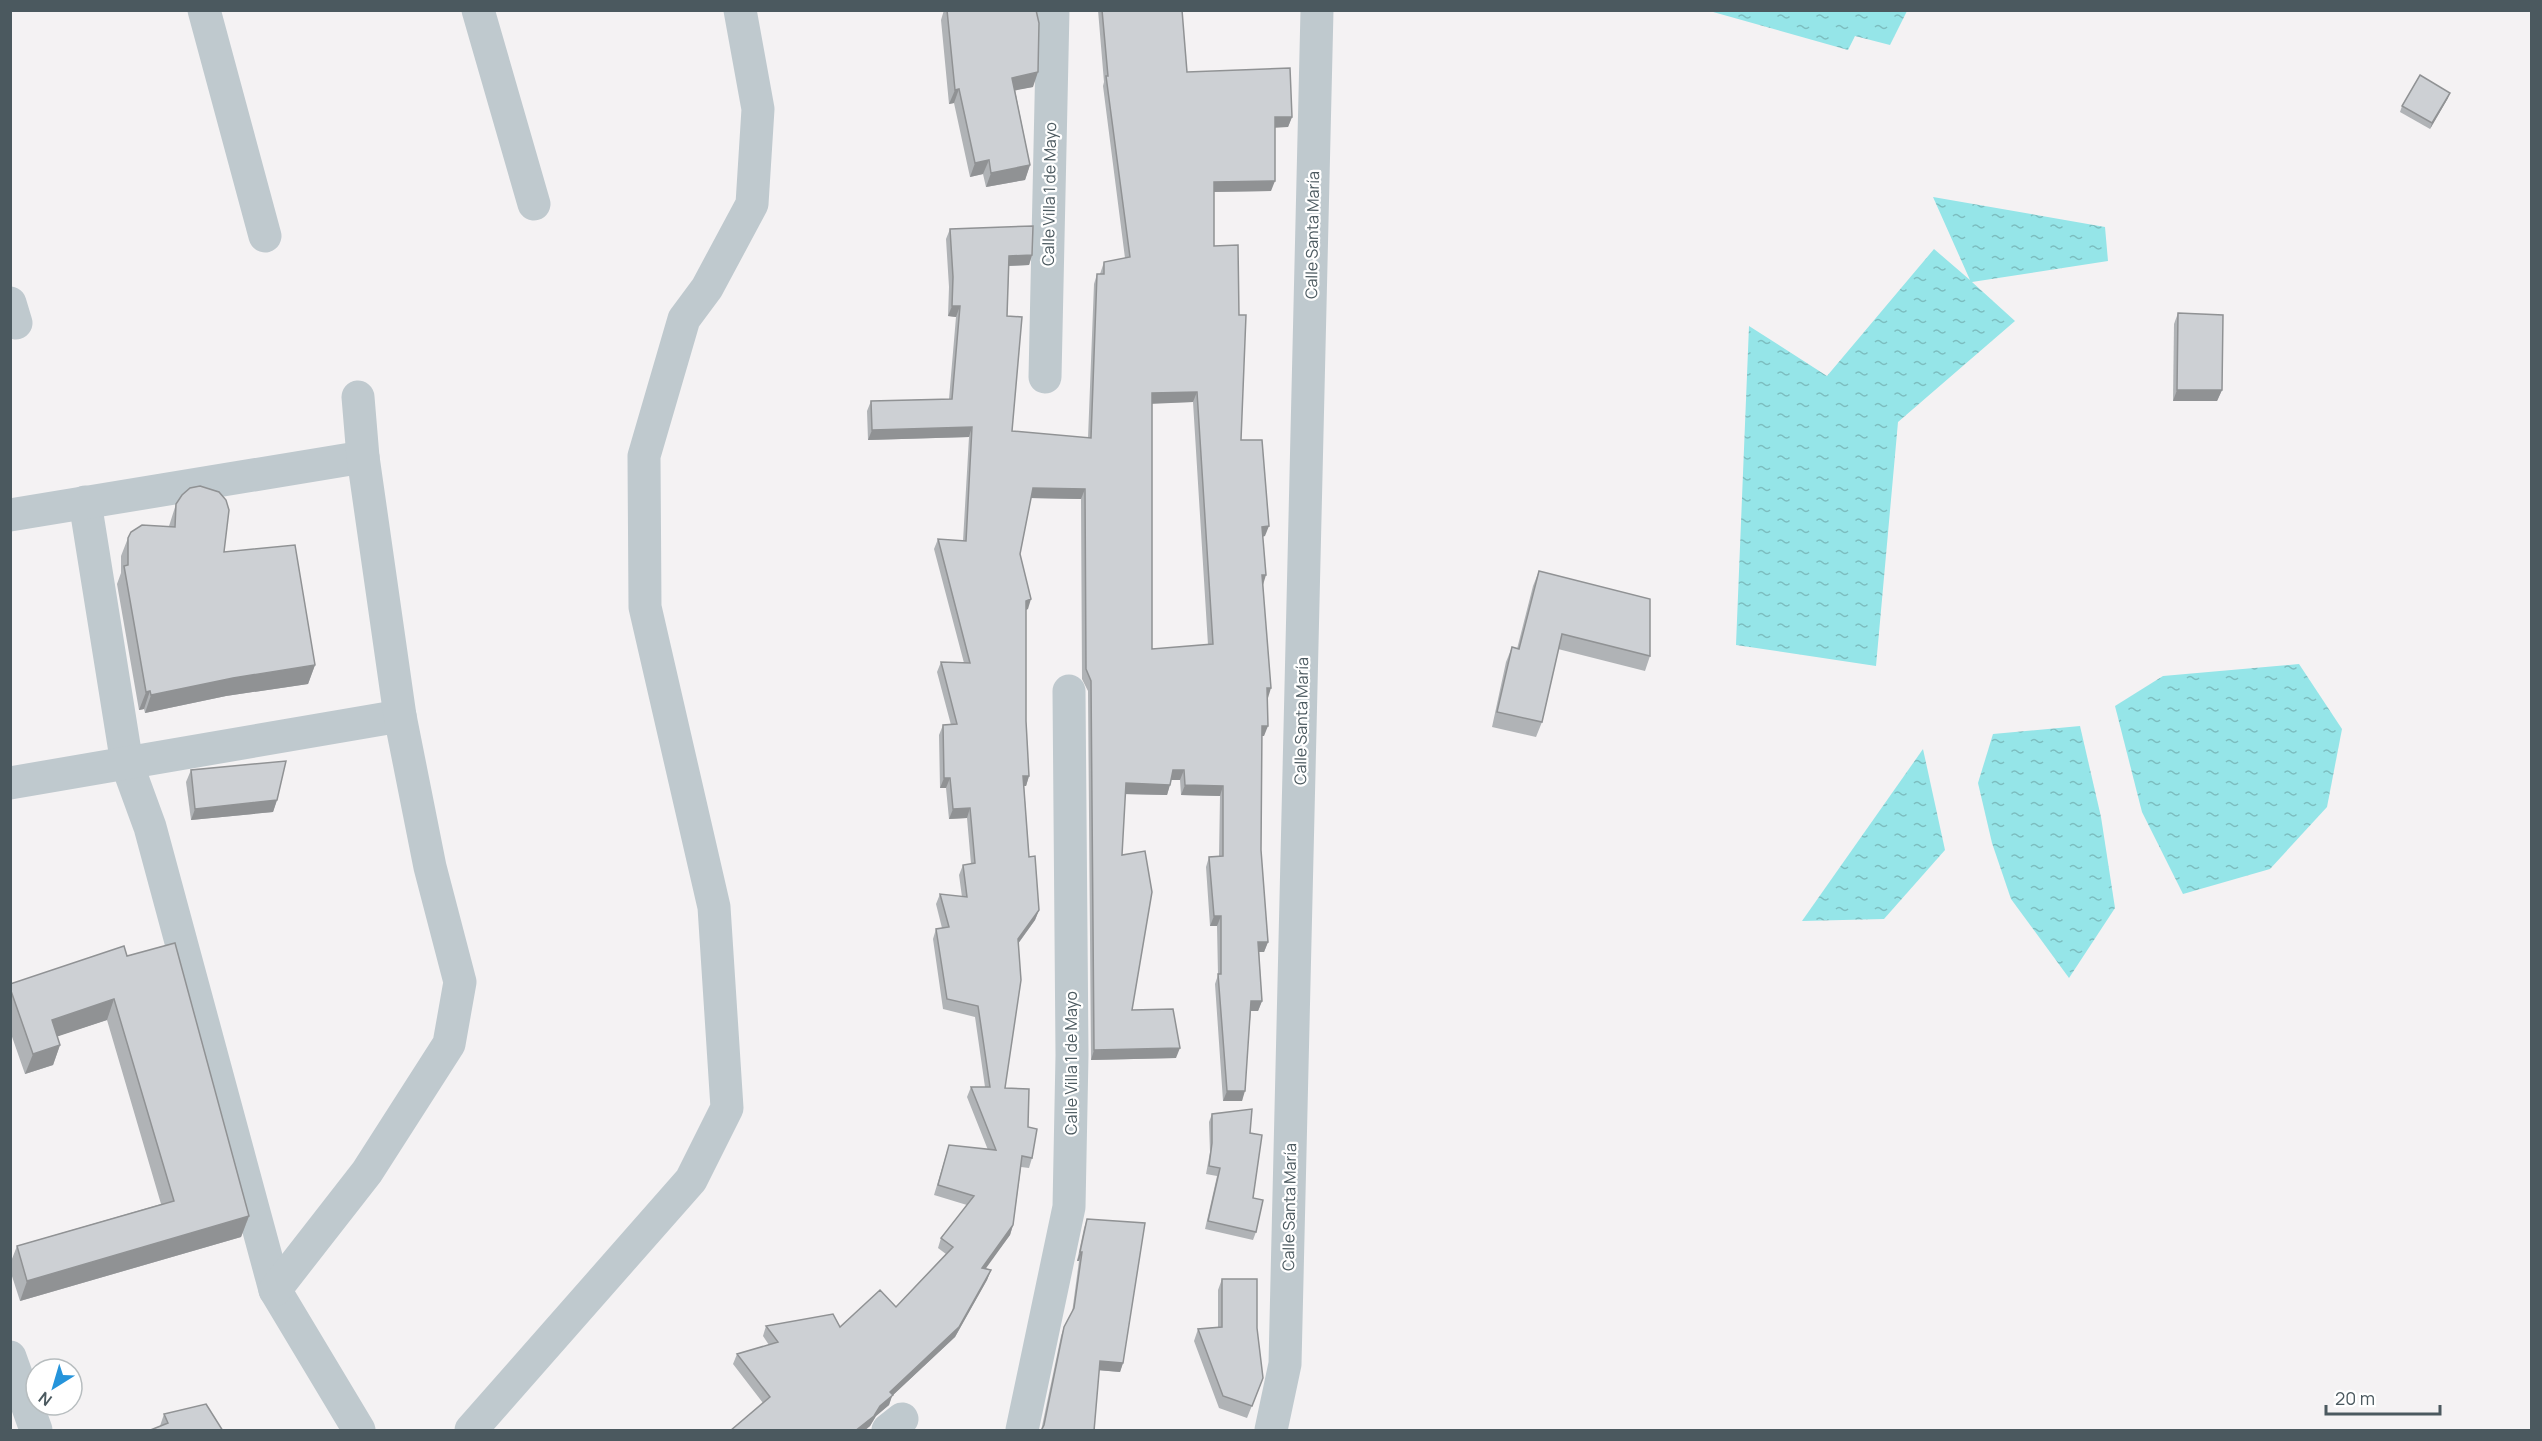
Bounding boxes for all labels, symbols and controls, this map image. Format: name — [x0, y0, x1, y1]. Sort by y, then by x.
street label: Calle Villa 1 de Mayo — [1037, 122, 1061, 266]
street label: Calle Santa María — [1300, 171, 1324, 299]
street label: Calle Santa María — [1289, 657, 1313, 785]
street label: Calle Villa 1 de Mayo — [1060, 991, 1082, 1135]
street label: Calle Santa María — [1277, 1143, 1301, 1271]
north arrow — [24, 1357, 84, 1417]
scale bar — [2326, 1378, 2440, 1416]
text: 20 m — [2335, 1386, 2375, 1410]
text: N — [34, 1387, 56, 1411]

